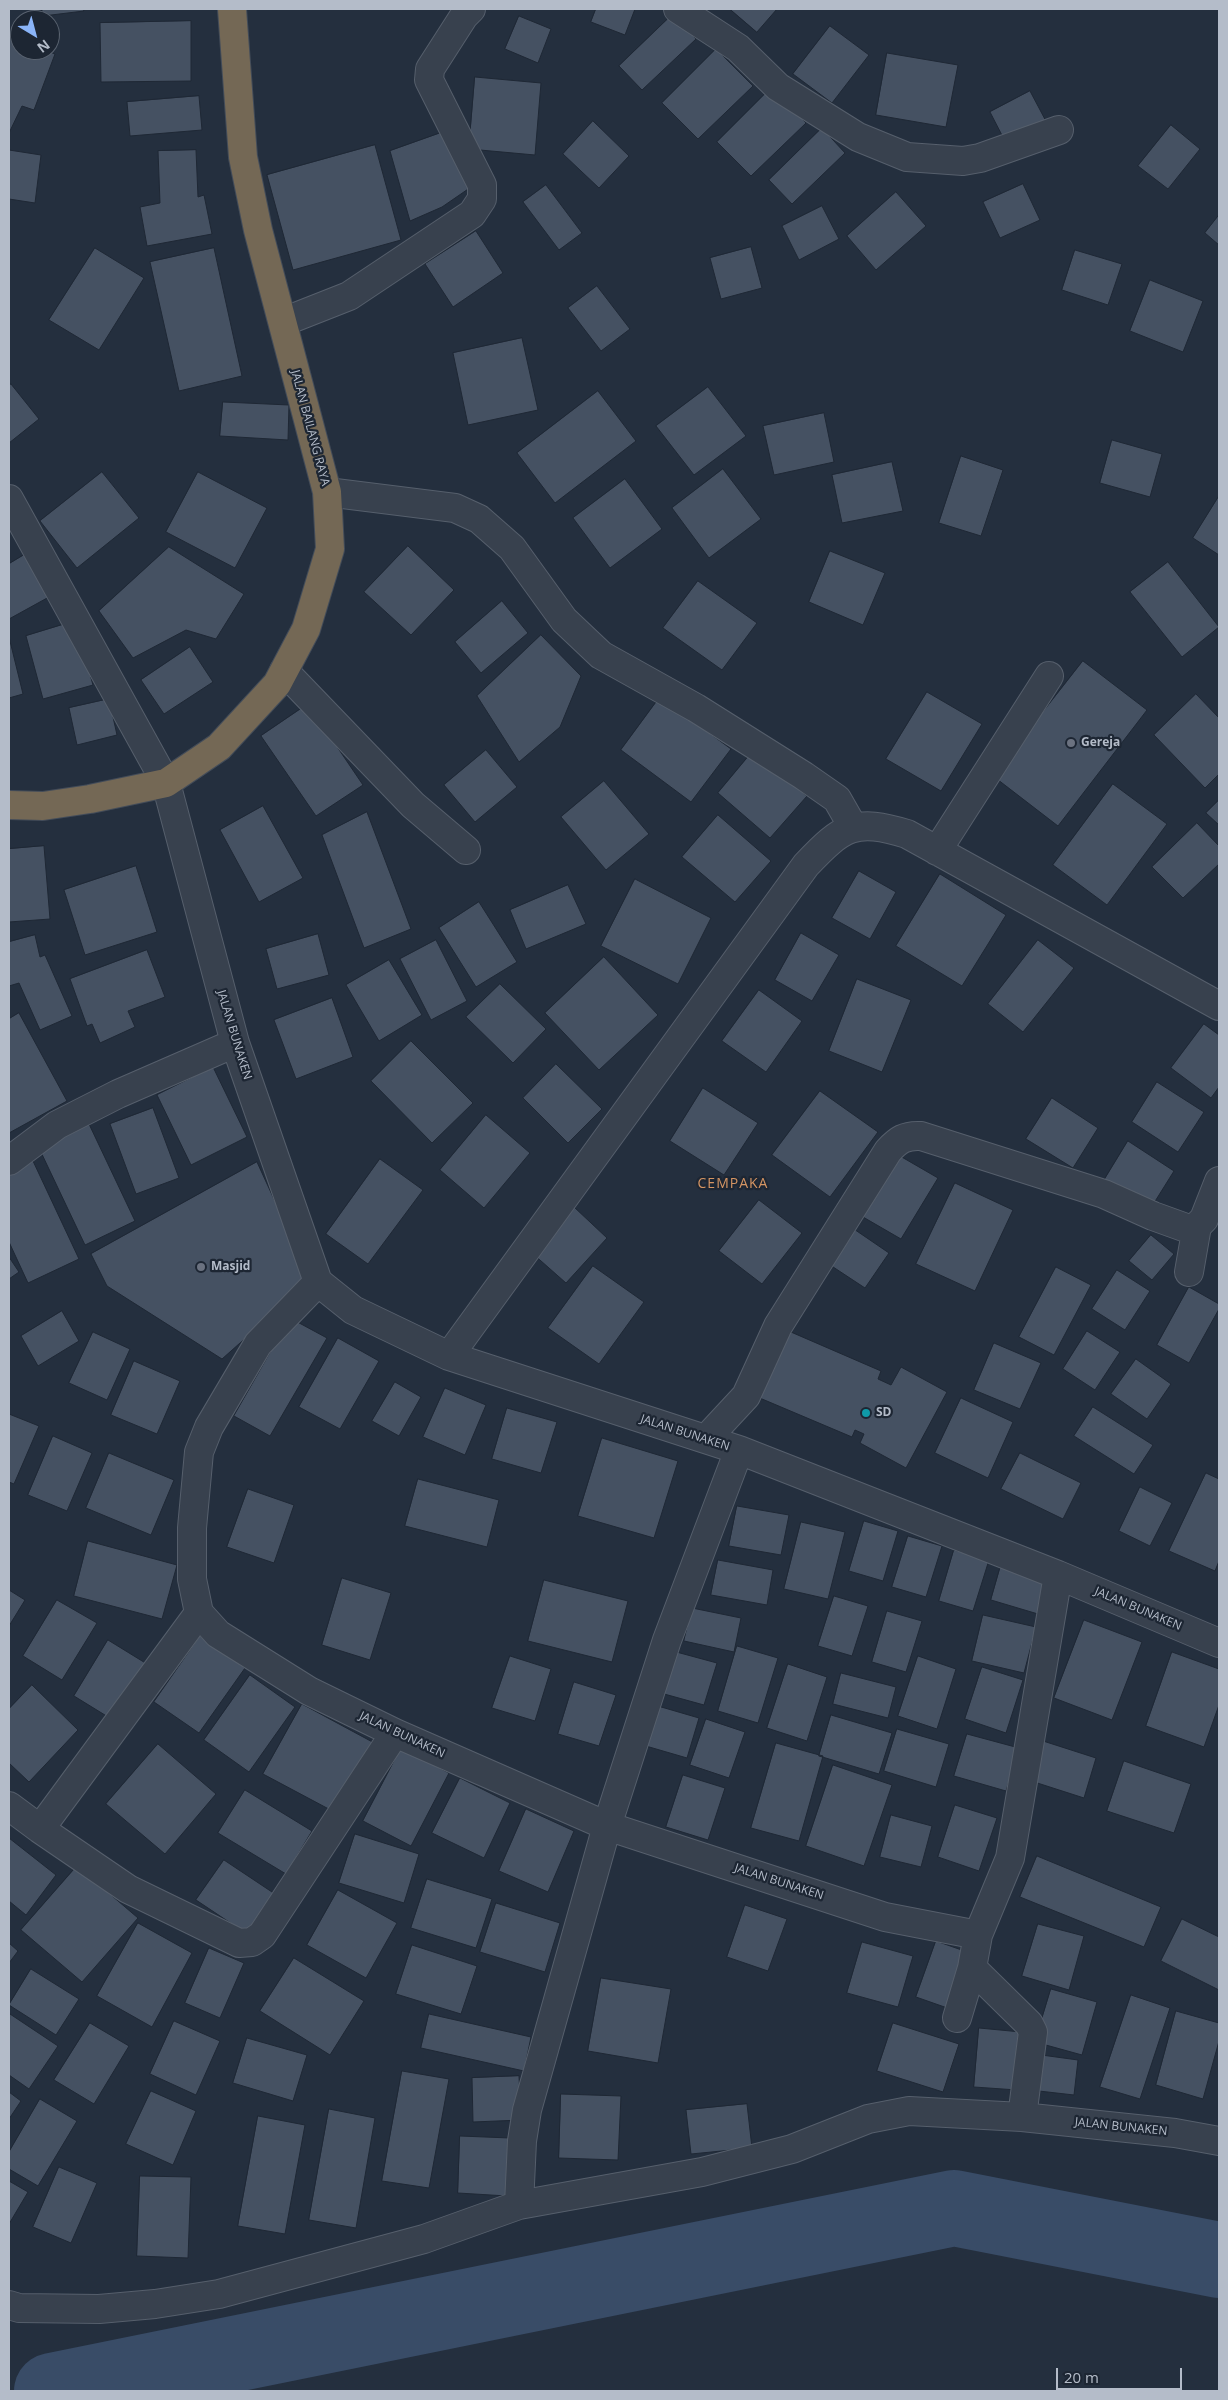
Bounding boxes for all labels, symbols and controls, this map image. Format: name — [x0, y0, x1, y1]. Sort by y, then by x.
north arrow — [10, 10, 60, 60]
text: N — [33, 36, 54, 58]
street label: JALAN BAILANG RAYA — [288, 368, 332, 488]
place label: Gereja — [1081, 736, 1120, 750]
marker: Gereja — [1065, 737, 1077, 749]
street label: JALAN BUNAKEN — [214, 988, 254, 1082]
district label: CEMPAKA — [697, 1176, 769, 1192]
place label: Masjid — [211, 1260, 250, 1274]
marker: Masjid — [195, 1261, 207, 1273]
place label: SD — [876, 1406, 891, 1420]
marker: SD — [860, 1407, 872, 1419]
street label: JALAN BUNAKEN — [639, 1412, 731, 1454]
street label: JALAN BUNAKEN — [1092, 1584, 1184, 1634]
street label: JALAN BUNAKEN — [357, 1709, 447, 1761]
street label: JALAN BUNAKEN — [733, 1861, 825, 1903]
street label: JALAN BUNAKEN — [1074, 2115, 1168, 2139]
scale bar — [1058, 2358, 1184, 2390]
text: 20 m — [1064, 2367, 1099, 2387]

